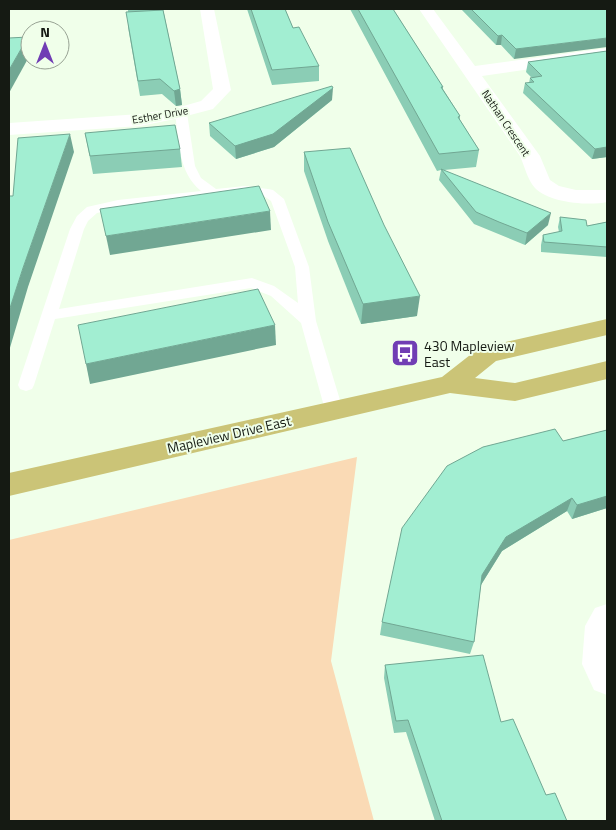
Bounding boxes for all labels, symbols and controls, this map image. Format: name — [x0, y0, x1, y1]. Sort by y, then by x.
north arrow — [20, 20, 70, 70]
text: N — [40, 21, 50, 42]
street label: Nathan Crescent — [478, 87, 534, 159]
street label: Esther Drive — [131, 102, 190, 128]
place label: 430 Mapleview East — [424, 335, 515, 372]
bus stop icon: 430 Mapleview East — [390, 338, 420, 368]
street label: Mapleview Drive East — [165, 409, 293, 458]

